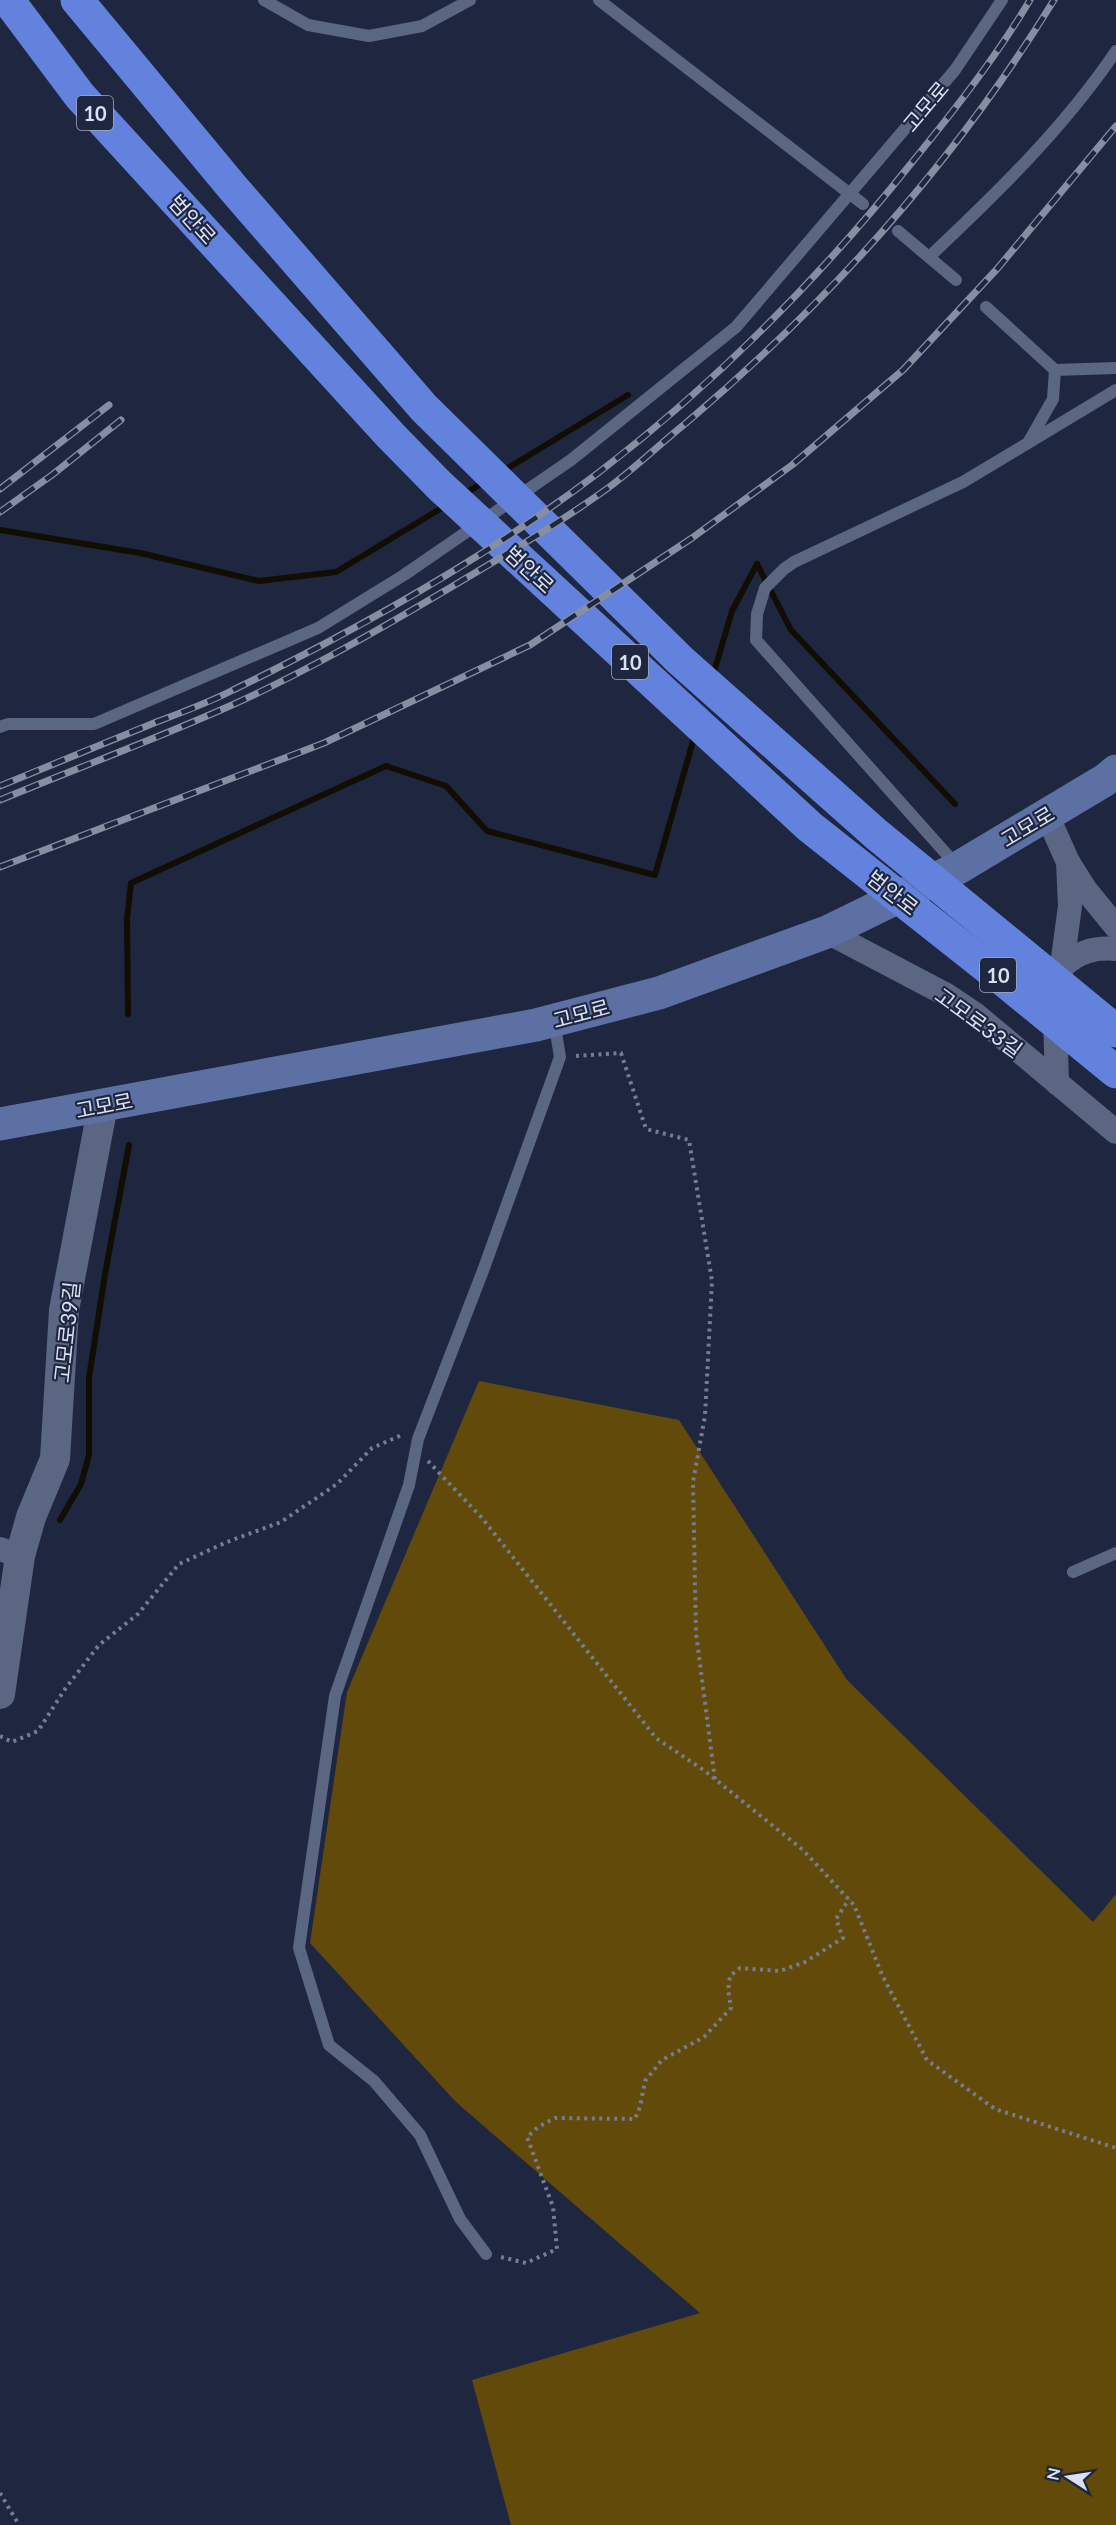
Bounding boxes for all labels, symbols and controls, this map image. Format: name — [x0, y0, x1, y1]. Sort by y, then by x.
street label: 고모로 — [897, 76, 953, 136]
road number: 10 — [77, 96, 113, 130]
street label: 범안로 — [164, 189, 222, 249]
street label: 범안로 — [500, 540, 560, 598]
road number: 10 — [612, 645, 648, 679]
street label: 고모로 — [996, 800, 1058, 852]
street label: 범안로 — [862, 864, 924, 920]
road number: 10 — [980, 958, 1016, 992]
street label: 고모로33길 — [931, 982, 1027, 1062]
street label: 고모로 — [550, 993, 612, 1033]
street label: 고모로 — [73, 1087, 135, 1123]
street label: 고모로39길 — [48, 1280, 84, 1384]
north arrow — [1038, 2447, 1098, 2507]
text: N — [1042, 2466, 1063, 2482]

